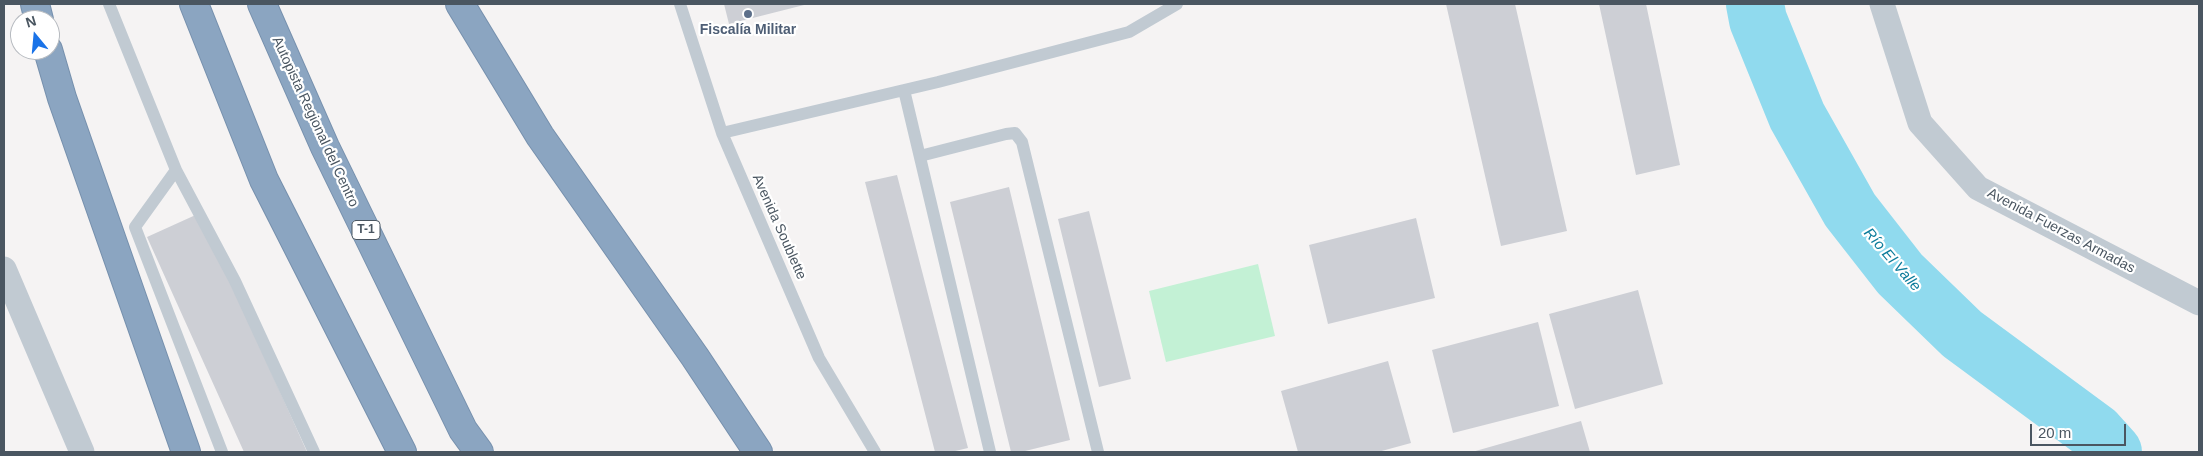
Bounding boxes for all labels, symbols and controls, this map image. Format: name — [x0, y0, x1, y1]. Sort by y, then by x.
marker: Fiscalía Militar — [742, 8, 754, 20]
north arrow — [10, 10, 60, 60]
text: N — [24, 12, 38, 31]
place label: Fiscalía Militar — [700, 22, 796, 38]
street label: Autopista Regional del Centro — [268, 34, 362, 210]
street label: Avenida Soublette — [748, 172, 810, 282]
street label: Avenida Fuerzas Armadas — [1984, 185, 2138, 277]
road number: T-1 — [352, 220, 380, 240]
water label: Río El Valle — [1860, 225, 1924, 295]
scale bar — [2033, 414, 2129, 446]
text: 20 m — [2038, 424, 2071, 441]

